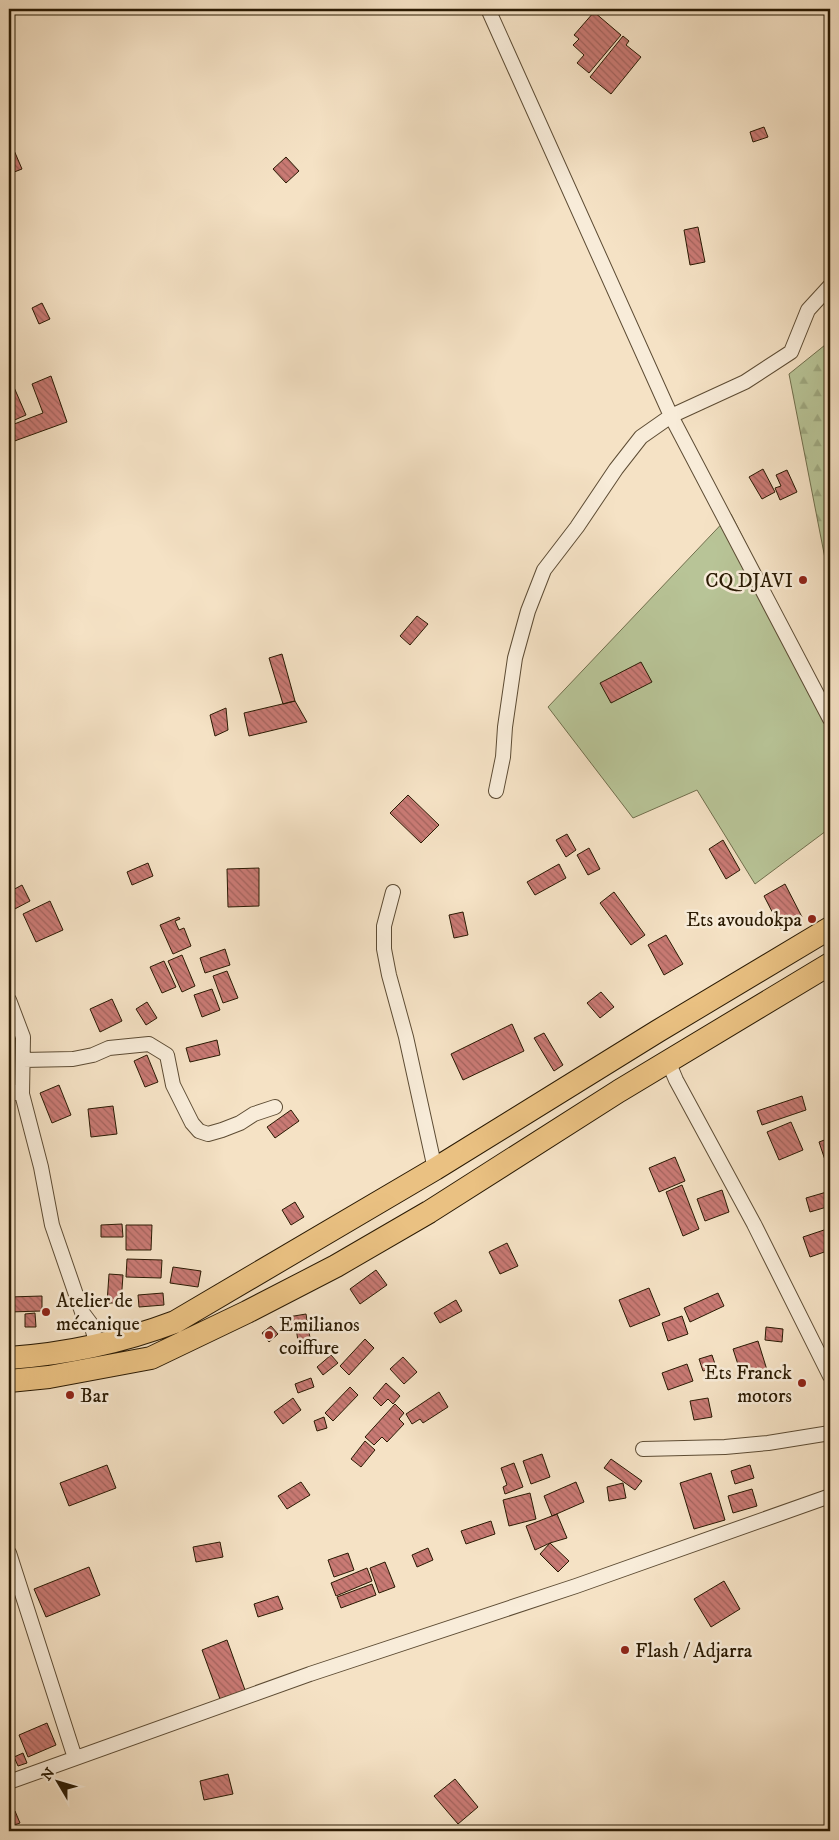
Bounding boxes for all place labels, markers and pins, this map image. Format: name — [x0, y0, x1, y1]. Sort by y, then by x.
place label: CQ DJAVI — [705, 569, 793, 594]
marker: CQ DJAVI — [797, 574, 809, 586]
place label: Ets avoudokpa — [686, 908, 802, 933]
marker: Ets avoudokpa — [806, 913, 818, 925]
place label: Atelier de mécanique — [56, 1289, 140, 1337]
marker: Atelier de mécanique — [40, 1306, 52, 1318]
place label: Emilianos coiffure — [279, 1313, 360, 1361]
marker: Emilianos coiffure — [263, 1329, 275, 1341]
place label: Ets Franck motors — [704, 1361, 792, 1409]
marker: Ets Franck motors — [796, 1377, 808, 1389]
place label: Bar — [80, 1384, 109, 1409]
marker: Bar — [64, 1389, 76, 1401]
place label: Flash / Adjarra — [635, 1639, 753, 1664]
marker: Flash / Adjarra — [619, 1644, 631, 1656]

